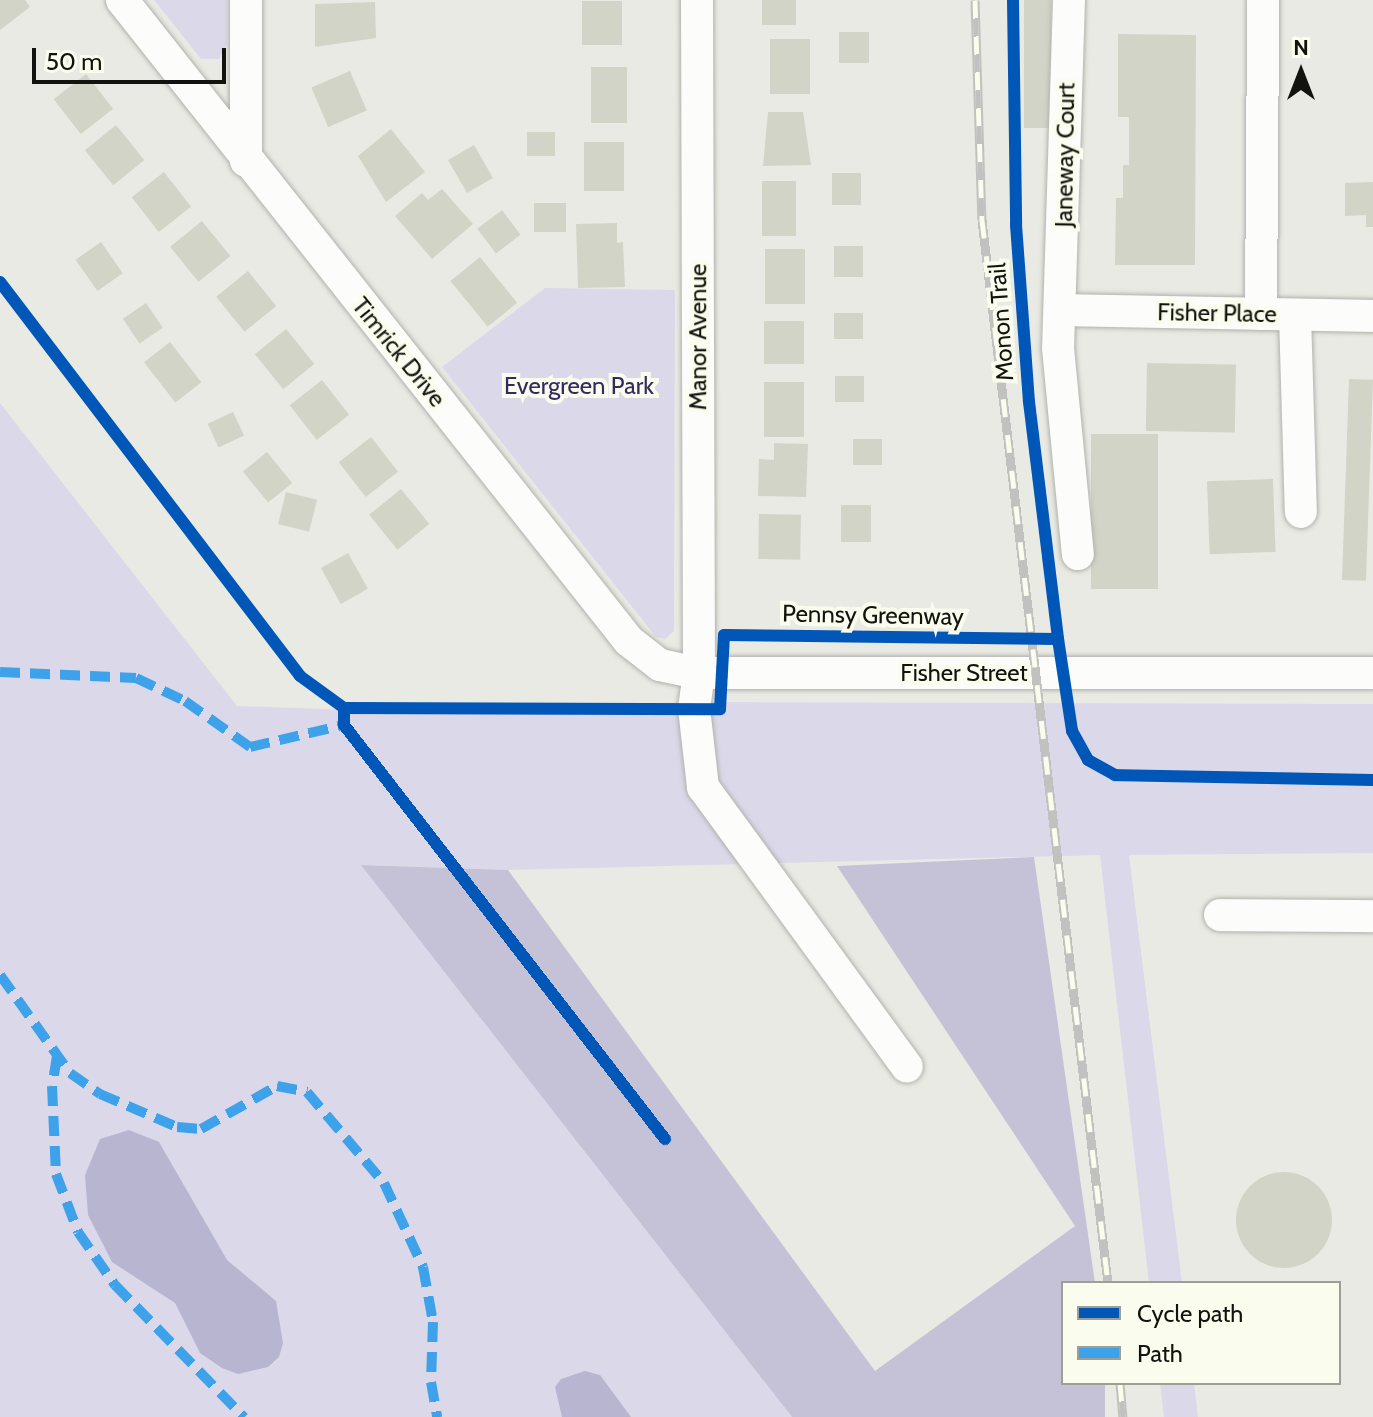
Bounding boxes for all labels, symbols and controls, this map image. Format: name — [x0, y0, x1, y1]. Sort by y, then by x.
scale bar — [36, 32, 230, 82]
north arrow — [1261, 32, 1341, 112]
text: N — [1293, 34, 1309, 61]
text: 50 m — [46, 47, 102, 76]
street label: Janeway Court — [1049, 82, 1081, 228]
street label: Monon Trail — [983, 262, 1019, 382]
street label: Manor Avenue — [684, 264, 712, 410]
street label: Timrick Drive — [346, 292, 452, 412]
street label: Fisher Place — [1157, 298, 1277, 328]
park label: Evergreen Park — [504, 372, 654, 400]
street label: Pennsy Greenway — [782, 599, 964, 631]
street label: Fisher Street — [900, 659, 1028, 687]
legend — [1061, 1281, 1341, 1385]
text: Cycle path — [1137, 1299, 1243, 1328]
text: Path — [1137, 1339, 1183, 1368]

